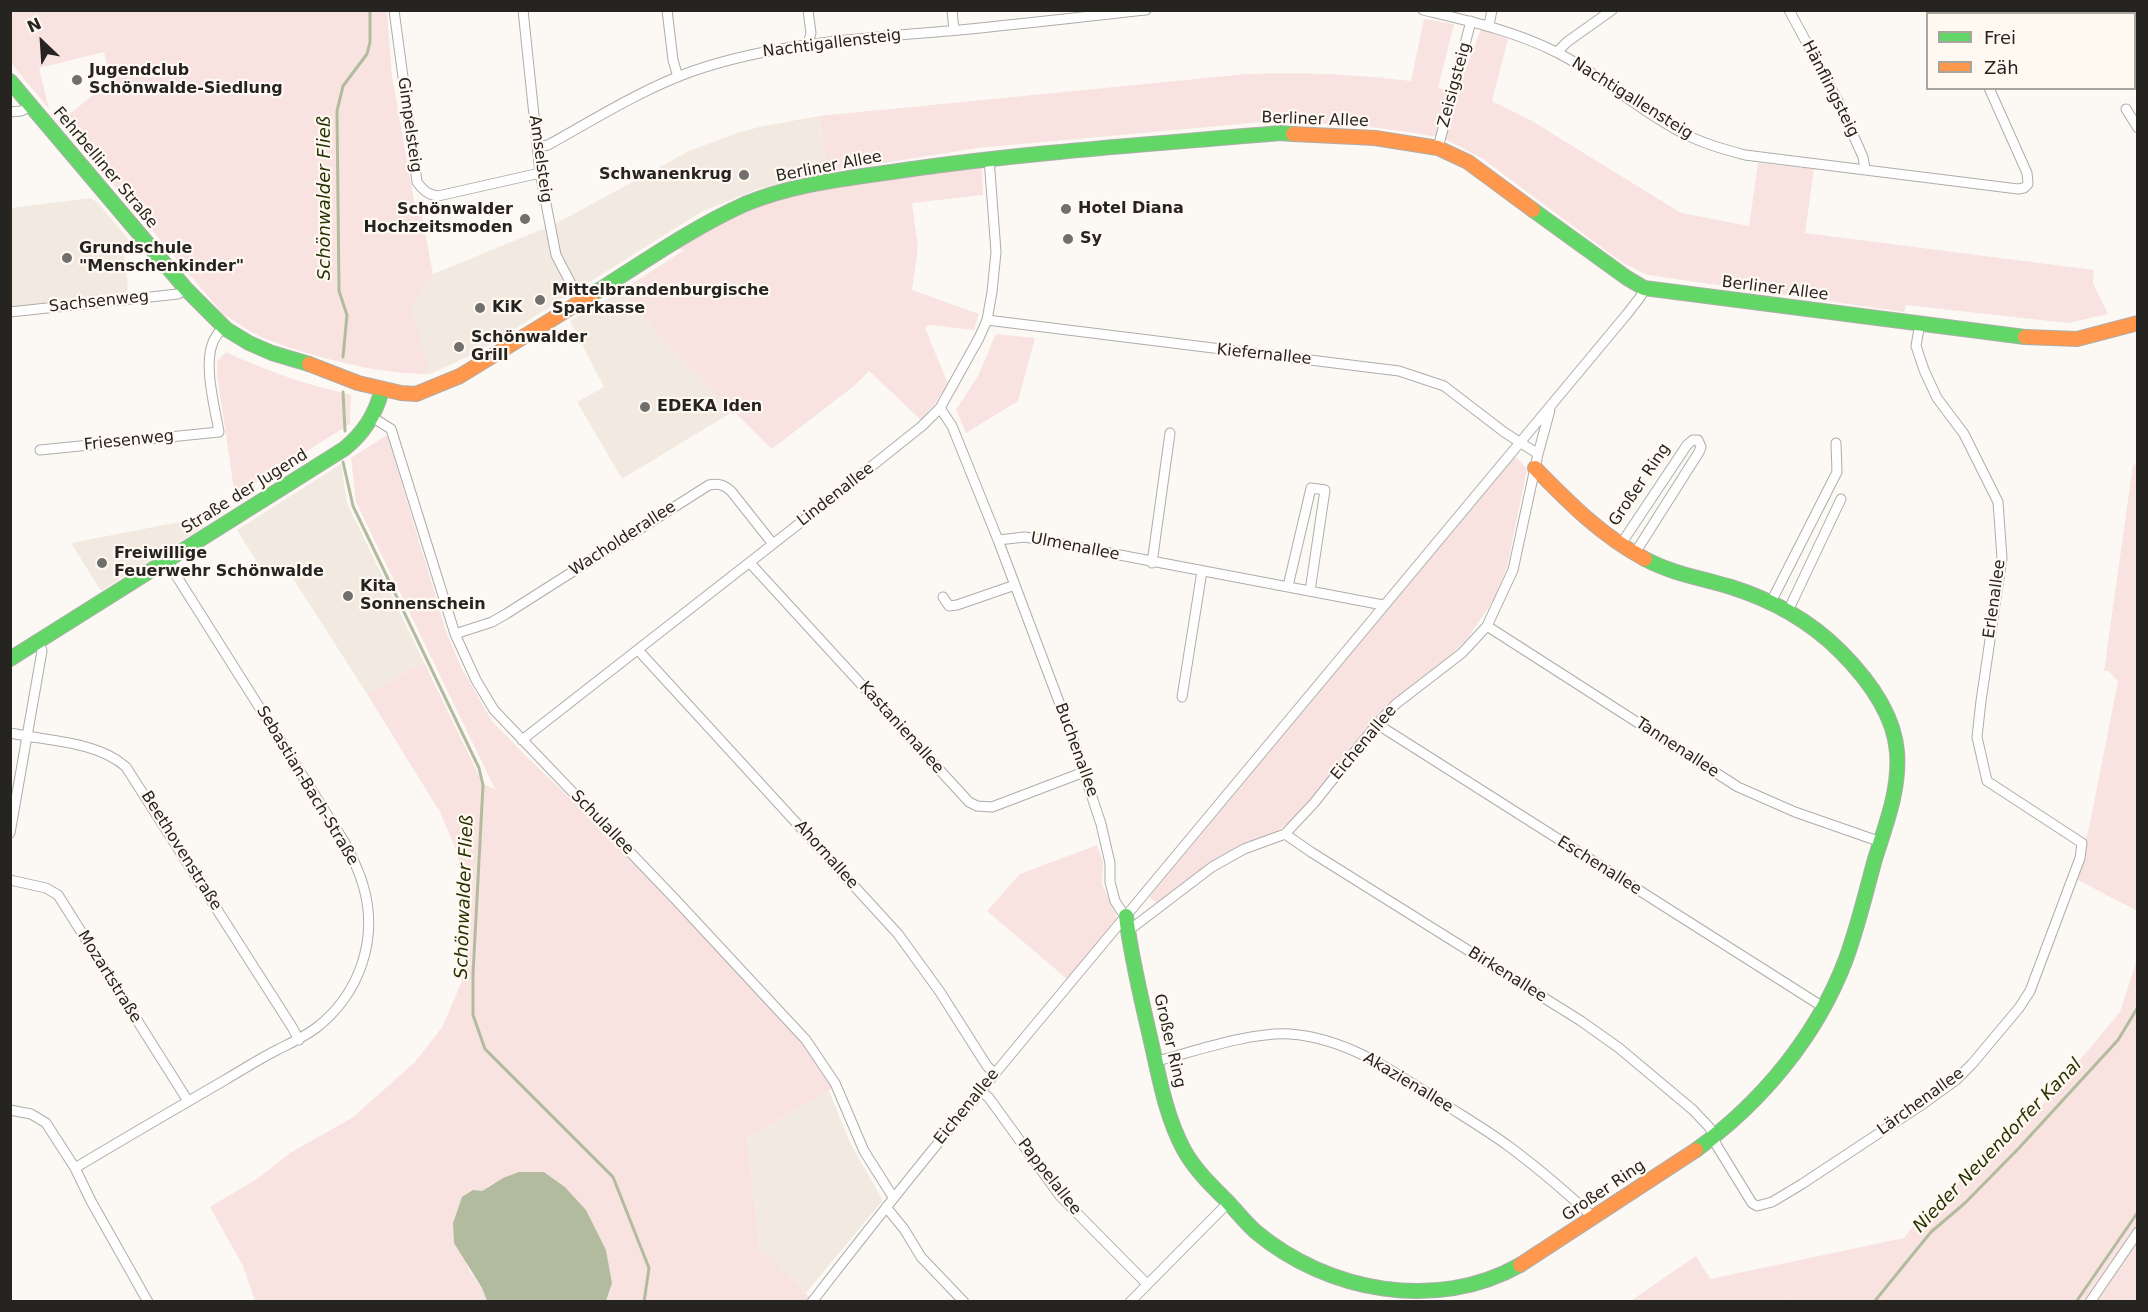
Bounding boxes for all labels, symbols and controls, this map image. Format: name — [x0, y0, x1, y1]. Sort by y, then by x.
north arrow — [12, 12, 72, 72]
legend — [1926, 12, 2136, 90]
text: N — [24, 14, 44, 37]
street label: Nachtigallensteig — [762, 26, 902, 62]
text: Frei — [1984, 27, 2016, 48]
street label: Hänflingsteig — [1797, 37, 1863, 141]
street label: Zeisigsteig — [1434, 40, 1476, 130]
street label: Nachtigallensteig — [1568, 54, 1696, 144]
text: Zäh — [1984, 57, 2019, 78]
place label: Jugendclub Schönwalde-Siedlung — [89, 61, 283, 99]
marker: Jugendclub Schönwalde-Siedlung — [70, 73, 84, 87]
street label: Gimpelsteig — [393, 76, 425, 174]
street label: Fehrbelliner Straße — [49, 103, 161, 233]
street label: Berliner Allee — [1261, 109, 1369, 131]
street label: Amselsteig — [524, 114, 556, 204]
water label: Schönwalder Fließ — [314, 116, 336, 280]
street label: Berliner Allee — [774, 147, 884, 187]
place label: Schwanenkrug — [599, 165, 732, 185]
marker: Schwanenkrug — [737, 168, 751, 182]
place label: Hotel Diana — [1078, 199, 1184, 219]
place label: Schönwalder Hochzeitsmoden — [364, 200, 513, 238]
marker: Hotel Diana — [1059, 202, 1073, 216]
marker: Schönwalder Hochzeitsmoden — [518, 212, 532, 226]
place label: Sy — [1080, 229, 1102, 249]
marker: Sy — [1061, 232, 1075, 246]
place label: Grundschule "Menschenkinder" — [79, 239, 244, 277]
marker: Grundschule "Menschenkinder" — [60, 251, 74, 265]
street label: Berliner Allee — [1721, 273, 1829, 305]
place label: Mittelbrandenburgische Sparkasse — [552, 281, 769, 319]
street label: Sachsenweg — [48, 287, 150, 317]
marker: Mittelbrandenburgische Sparkasse — [533, 293, 547, 307]
place label: KiK — [492, 298, 522, 318]
marker: KiK — [473, 301, 487, 315]
place label: Schönwalder Grill — [471, 328, 587, 366]
marker: Schönwalder Grill — [452, 340, 466, 354]
street label: Kiefernallee — [1216, 340, 1312, 370]
place label: EDEKA Iden — [657, 397, 762, 417]
marker: EDEKA Iden — [638, 400, 652, 414]
street label: Friesenweg — [83, 427, 175, 455]
street label: Großer Ring — [1605, 440, 1675, 530]
street label: Straße der Jugend — [179, 446, 311, 538]
street label: Lindenallee — [794, 459, 878, 531]
street label: Wacholderallee — [566, 498, 680, 580]
street label: Ulmenallee — [1029, 529, 1121, 565]
place label: Freiwillige Feuerwehr Schönwalde — [114, 544, 324, 582]
marker: Freiwillige Feuerwehr Schönwalde — [95, 556, 109, 570]
street label: Erlenallee — [1980, 558, 2010, 640]
place label: Kita Sonnenschein — [360, 577, 486, 615]
marker: Kita Sonnenschein — [341, 589, 355, 603]
street label: Kastanienallee — [855, 678, 947, 778]
street label: Buchenallee — [1050, 700, 1102, 800]
street label: Eichenallee — [1327, 702, 1401, 784]
street label: Sebastian-Bach-Straße — [252, 703, 362, 869]
street label: Tannenallee — [1632, 714, 1722, 782]
street label: Schulallee — [567, 787, 637, 859]
street label: Beethovenstraße — [136, 788, 226, 914]
water label: Schönwalder Fließ — [451, 815, 479, 979]
street label: Ahornallee — [790, 817, 862, 893]
street label: Eschenallee — [1553, 832, 1645, 900]
street label: Mozartstraße — [73, 927, 145, 1027]
street label: Birkenallee — [1464, 943, 1550, 1007]
street label: Großer Ring — [1149, 992, 1189, 1090]
street label: Akazienallee — [1360, 1049, 1456, 1117]
water label: Nieder Neuendorfer Kanal — [1909, 1054, 2087, 1238]
street label: Lärchenallee — [1874, 1064, 1968, 1140]
street label: Eichenallee — [931, 1065, 1003, 1149]
street label: Pappelallee — [1013, 1135, 1085, 1219]
street label: Großer Ring — [1559, 1156, 1649, 1226]

